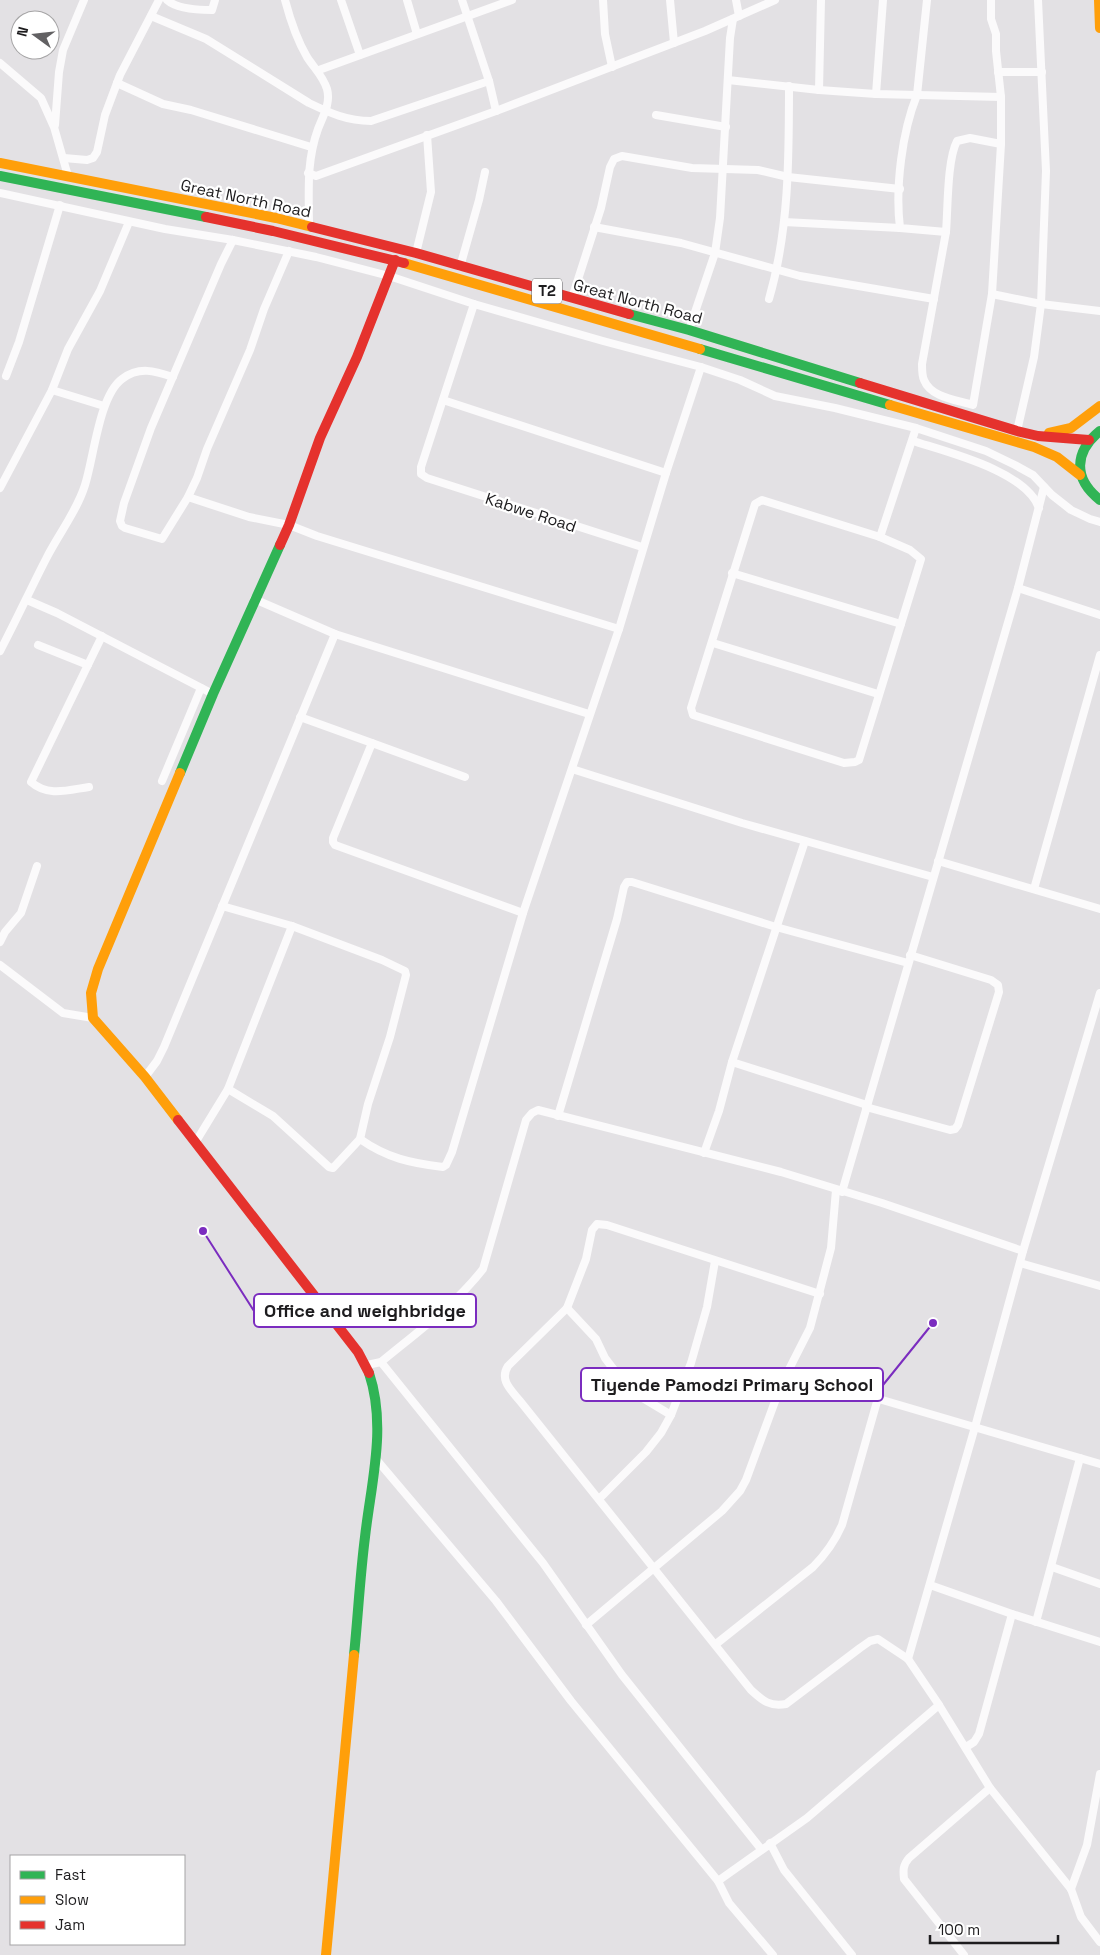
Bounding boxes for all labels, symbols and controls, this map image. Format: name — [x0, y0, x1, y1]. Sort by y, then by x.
north arrow — [10, 10, 60, 60]
text: N — [13, 25, 32, 39]
street label: Great North Road — [179, 174, 313, 223]
street label: Great North Road — [571, 274, 705, 329]
road number: T2 — [532, 278, 562, 304]
street label: Kabwe Road — [483, 488, 579, 537]
callout: Office and weighbridge — [254, 1294, 476, 1327]
text: Office and weighbridge — [264, 1299, 466, 1322]
callout: Tiyende Pamodzi Primary School — [581, 1368, 883, 1401]
text: Tiyende Pamodzi Primary School — [591, 1373, 873, 1396]
legend — [10, 1855, 185, 1945]
text: Fast — [55, 1865, 86, 1884]
text: Slow — [55, 1890, 89, 1909]
scale bar — [930, 1912, 1058, 1944]
text: Jam — [55, 1915, 85, 1934]
text: 100 m — [938, 1920, 980, 1939]

